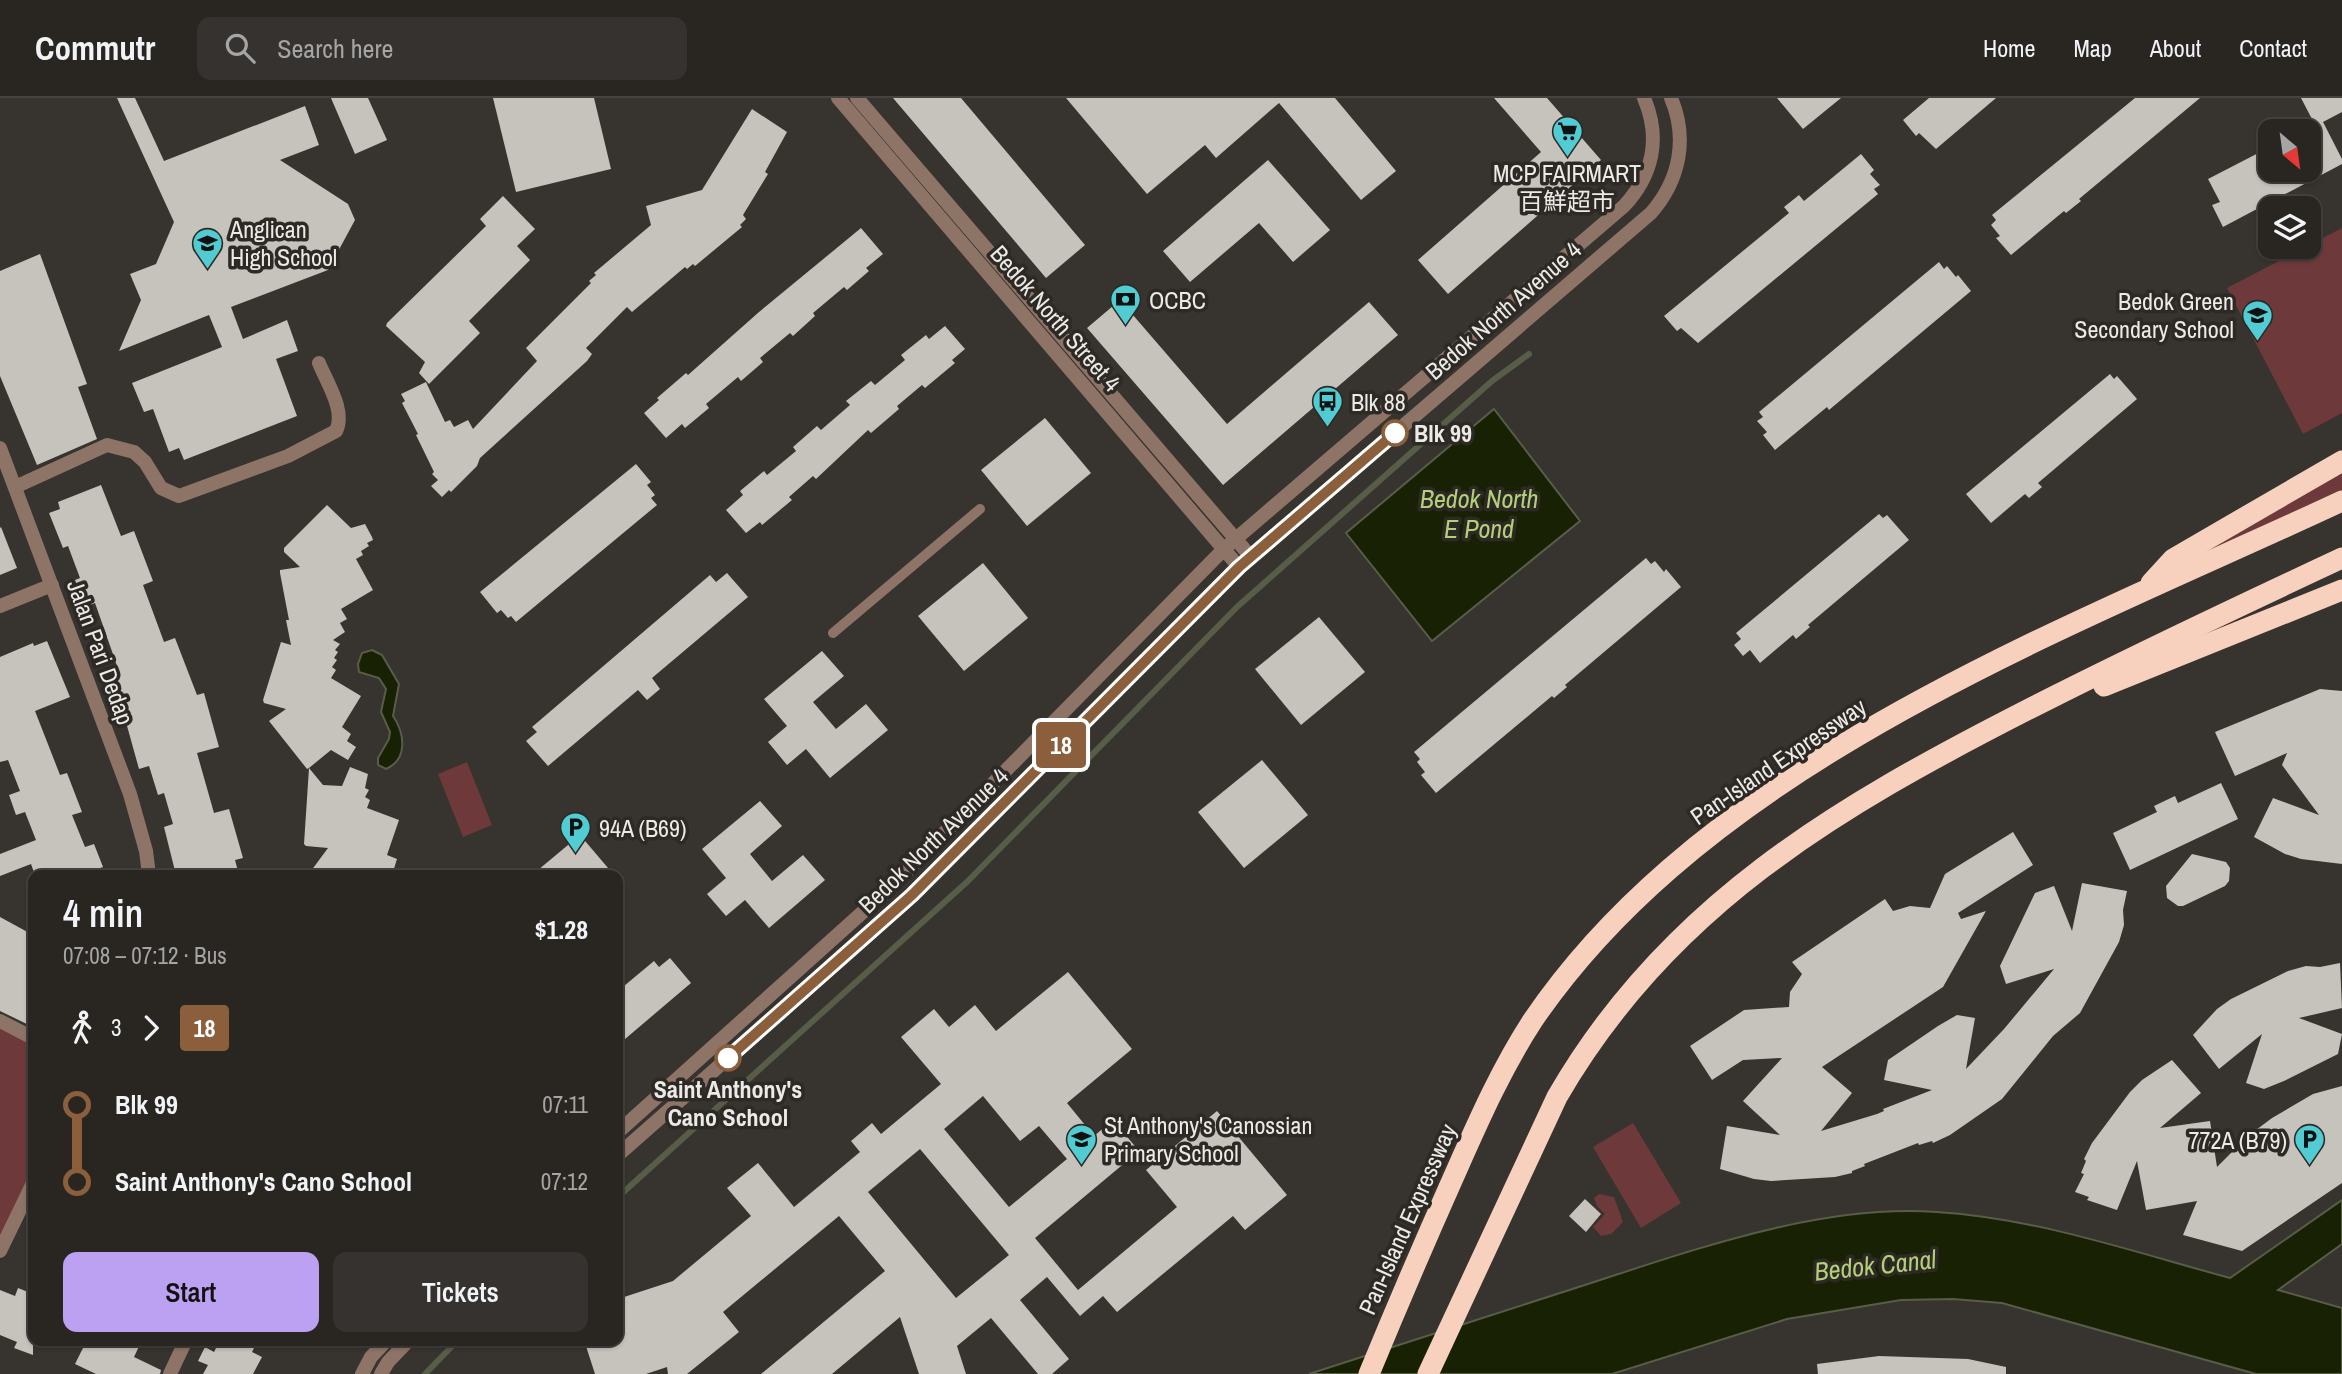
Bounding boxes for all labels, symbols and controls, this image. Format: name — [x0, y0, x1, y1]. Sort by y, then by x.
search box — [197, 17, 687, 80]
text: Commutr — [35, 26, 155, 70]
icon: search — [221, 29, 259, 67]
text: Search here — [277, 31, 393, 66]
text: Home — [1983, 32, 2035, 64]
text: Map — [2073, 32, 2112, 64]
text: About — [2150, 32, 2201, 64]
text: Contact — [2239, 32, 2307, 64]
supermarket icon: MCP FAIRMART 百鮮超市 — [1550, 114, 1584, 158]
north arrow — [2258, 119, 2320, 182]
map controls — [2258, 119, 2321, 259]
place label: MCP FAIRMART 百鮮超市 — [1493, 157, 1641, 217]
button: layers — [2258, 196, 2321, 259]
place label: Anglican High School — [229, 213, 337, 273]
school or university icon: Anglican High School — [190, 226, 224, 270]
street label: Bedok North Avenue 4 — [1418, 233, 1588, 387]
street label: Bedok North Street 4 — [984, 238, 1128, 398]
bank icon: OCBC — [1109, 283, 1143, 327]
place label: OCBC — [1149, 284, 1206, 316]
place label: Bedok Green Secondary School — [2074, 285, 2234, 345]
school or university icon: Bedok Green Secondary School — [2240, 298, 2274, 342]
bus stop icon: Blk 88 — [1311, 385, 1345, 429]
place label: Blk 88 — [1351, 386, 1406, 418]
place label: Blk 99 — [1414, 417, 1472, 449]
marker: Blk 99 — [1382, 420, 1408, 446]
water label: Bedok North E Pond — [1420, 481, 1538, 546]
street label: Jalan Pari Dedap — [60, 575, 142, 729]
street label: Pan-Island Expressway — [1684, 690, 1872, 832]
line badge: 18 — [1030, 722, 1092, 768]
text: 18 — [1050, 729, 1072, 761]
street label: Bedok North Avenue 4 — [851, 760, 1015, 920]
parking icon: 94A (B69) — [559, 811, 593, 855]
place label: 94A (B69) — [599, 812, 687, 844]
text: 4 min — [63, 888, 143, 939]
text: $1.28 — [535, 912, 588, 947]
text: 07:08 – 07:12 · Bus — [63, 940, 227, 971]
icon: walk — [63, 1009, 101, 1047]
icon: forward — [132, 1009, 170, 1047]
text: 3 — [111, 1012, 122, 1043]
text: 18 — [194, 1012, 215, 1044]
marker: Saint Anthony's Cano School — [715, 1045, 741, 1071]
place label: Saint Anthony's Cano School — [654, 1073, 802, 1133]
text: Blk 99 — [115, 1087, 178, 1122]
text: 07:11 — [542, 1089, 588, 1120]
place label: St Anthony's Canossian Primary School — [1104, 1109, 1312, 1169]
street label: Pan-Island Expressway — [1351, 1118, 1463, 1319]
school or university icon: St Anthony's Canossian Primary School — [1064, 1122, 1098, 1166]
parking icon: 772A (B79) — [2293, 1123, 2327, 1167]
place label: 772A (B79) — [2189, 1124, 2287, 1156]
text: Saint Anthony's Cano School — [115, 1164, 412, 1199]
text: 07:12 — [541, 1166, 588, 1197]
water label: Bedok Canal — [1812, 1241, 1939, 1289]
button: Start — [63, 1252, 319, 1332]
button: Tickets — [333, 1252, 588, 1332]

